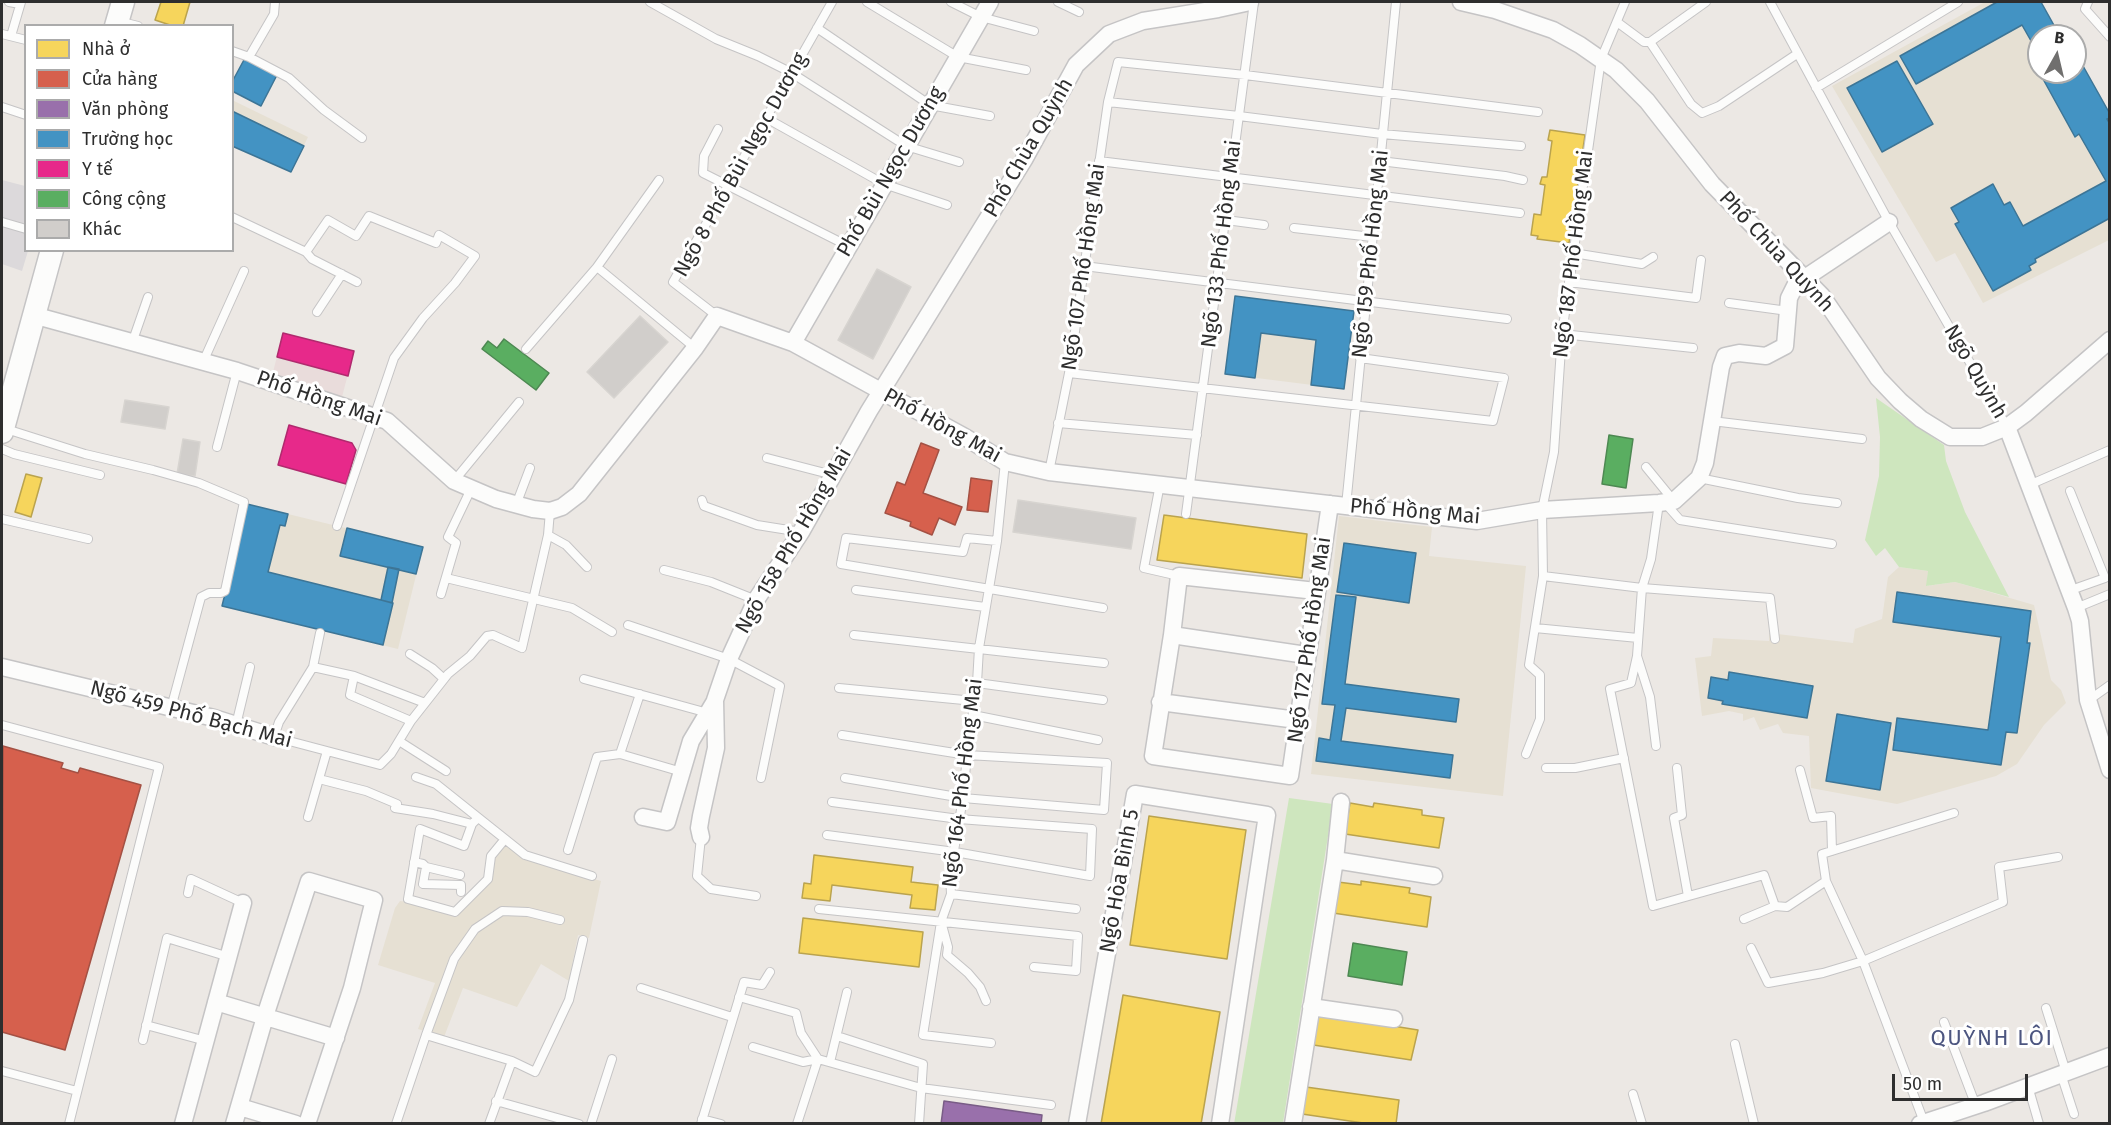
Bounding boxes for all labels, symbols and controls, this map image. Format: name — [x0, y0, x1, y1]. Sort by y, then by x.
legend — [24, 24, 234, 252]
north arrow — [2027, 24, 2087, 84]
text: B — [2053, 28, 2066, 48]
text: Nhà ở — [82, 38, 130, 60]
street label: Ngõ 8 Phố Bùi Ngọc Dương — [669, 48, 813, 282]
text: Cửa hàng — [82, 68, 157, 90]
street label: Phố Chùa Quỳnh — [979, 74, 1079, 222]
street label: Phố Bùi Ngọc Dương — [832, 82, 950, 262]
text: Văn phòng — [82, 98, 168, 120]
text: Trường học — [82, 128, 173, 150]
street label: Ngõ 133 Phố Hồng Mai — [1197, 139, 1247, 349]
street label: Ngõ 159 Phố Hồng Mai — [1348, 148, 1394, 360]
street label: Ngõ 187 Phố Hồng Mai — [1549, 149, 1599, 359]
text: Y tế — [82, 158, 113, 180]
street label: Ngõ 107 Phố Hồng Mai — [1057, 162, 1111, 372]
street label: Phố Chùa Quỳnh — [1713, 186, 1839, 318]
text: Công cộng — [82, 188, 166, 210]
text: Khác — [82, 218, 122, 240]
street label: Ngõ Quỳnh — [1938, 320, 2012, 424]
street label: Phố Hồng Mai — [253, 366, 385, 432]
street label: Phố Hồng Mai — [879, 383, 1005, 469]
street label: Ngõ 158 Phố Hồng Mai — [730, 444, 858, 638]
street label: Phố Hồng Mai — [1349, 494, 1481, 530]
street label: Ngõ 172 Phố Hồng Mai — [1283, 535, 1337, 745]
street label: Ngõ 459 Phố Bạch Mai — [87, 676, 295, 754]
street label: Ngõ 164 Phố Hồng Mai — [938, 677, 988, 889]
street label: Ngõ Hòa Bình 5 — [1095, 807, 1145, 955]
district label: QUỲNH LÔI — [1931, 1026, 2053, 1052]
scale bar — [1895, 1062, 2032, 1100]
text: 50 m — [1903, 1073, 1942, 1095]

